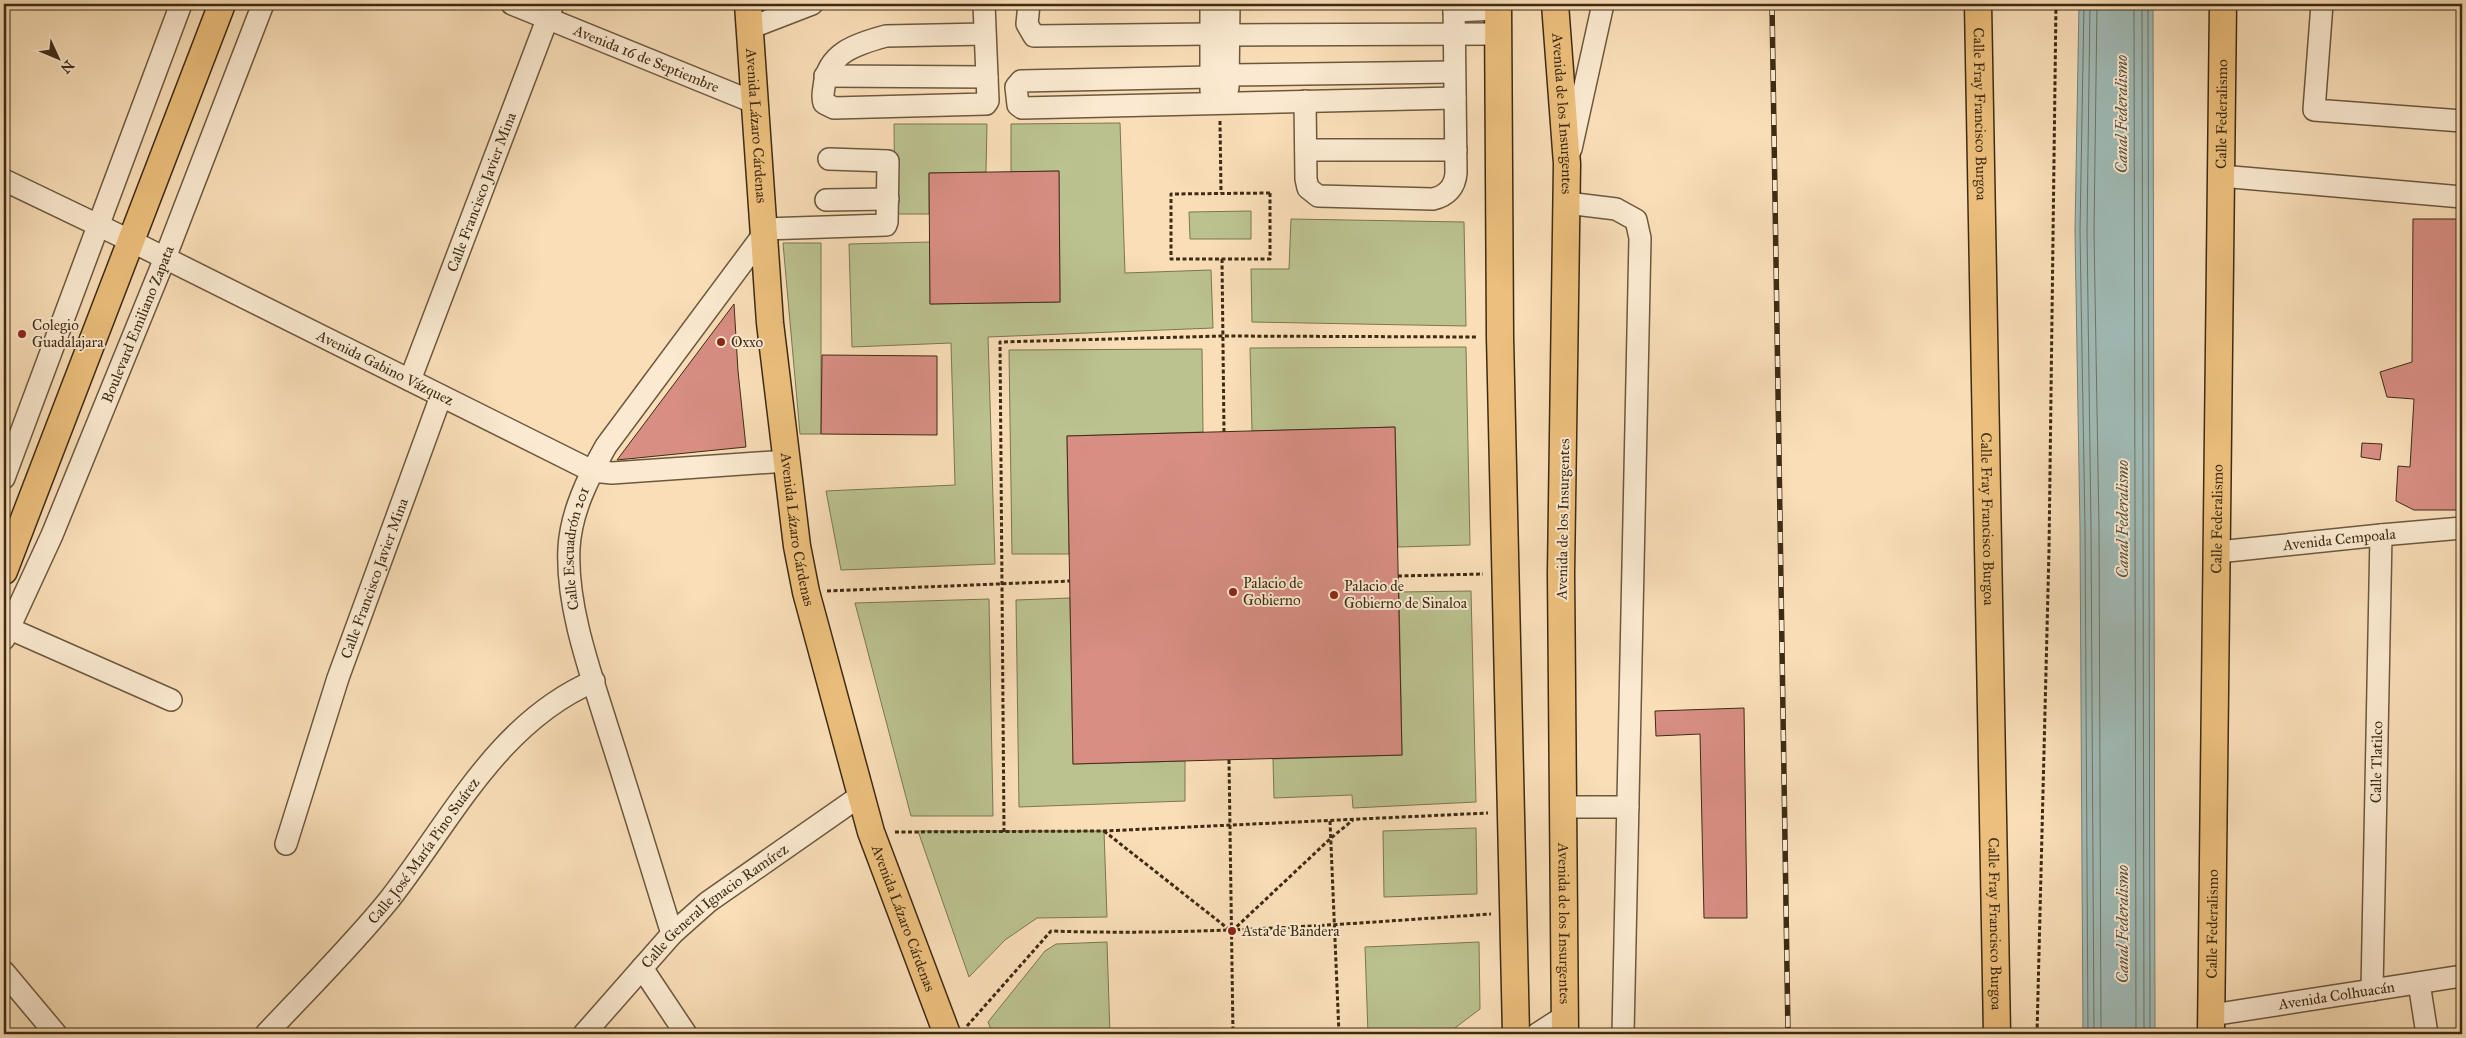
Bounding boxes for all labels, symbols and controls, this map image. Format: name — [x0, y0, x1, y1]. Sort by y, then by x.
street label: Avenida 16 de Septiembre — [570, 21, 722, 96]
street label: Calle Fray Francisco Burgoa — [1969, 27, 1991, 201]
street label: Avenida de los Insurgentes — [1548, 31, 1576, 194]
north arrow — [32, 32, 82, 82]
street label: Avenida Lázaro Cárdenas — [742, 47, 771, 204]
water label: Canal Federalismo — [2112, 55, 2131, 173]
text: N — [57, 57, 77, 77]
street label: Calle Federalismo — [2212, 59, 2231, 169]
street label: Calle Francisco Javier Mina — [443, 109, 520, 274]
street label: Boulevard Emiliano Zapata — [98, 243, 178, 406]
place label: Colegio Guadalajara — [32, 316, 104, 351]
street label: Avenida Gabino Vázquez — [313, 326, 457, 410]
marker: Colegio Guadalajara — [16, 328, 28, 340]
place label: Oxxo — [731, 333, 764, 351]
marker: Oxxo — [715, 336, 727, 348]
street label: Calle Fray Francisco Burgoa — [1977, 432, 1998, 606]
street label: Avenida de los Insurgentes — [1553, 438, 1573, 601]
street label: Avenida Lázaro Cárdenas — [777, 451, 818, 608]
water label: Canal Federalismo — [2113, 460, 2132, 578]
street label: Calle Federalismo — [2207, 464, 2227, 574]
street label: Calle Escuadrón 201 — [560, 484, 593, 612]
street label: Calle Francisco Javier Mina — [337, 495, 412, 661]
street label: Avenida Cempoala — [2281, 525, 2397, 554]
place label: Palacio de Gobierno — [1243, 574, 1303, 609]
place label: Palacio de Gobierno de Sinaloa — [1344, 577, 1468, 612]
marker: Palacio de Gobierno — [1227, 586, 1239, 598]
marker: Palacio de Gobierno de Sinaloa — [1328, 589, 1340, 601]
street label: Calle Tlatilco — [2367, 720, 2386, 803]
street label: Calle José María Pino Suárez — [364, 774, 483, 928]
street label: Calle Fray Francisco Burgoa — [1984, 837, 2006, 1011]
street label: Calle General Ignacio Ramírez — [637, 840, 792, 972]
street label: Avenida Lázaro Cárdenas — [867, 841, 939, 994]
street label: Avenida de los Insurgentes — [1554, 842, 1574, 1004]
water label: Canal Federalismo — [2113, 865, 2132, 983]
street label: Calle Federalismo — [2203, 869, 2222, 979]
place label: Asta de Bandera — [1241, 922, 1340, 940]
marker: Asta de Bandera — [1226, 925, 1238, 937]
street label: Avenida Colhuacán — [2276, 978, 2396, 1014]

